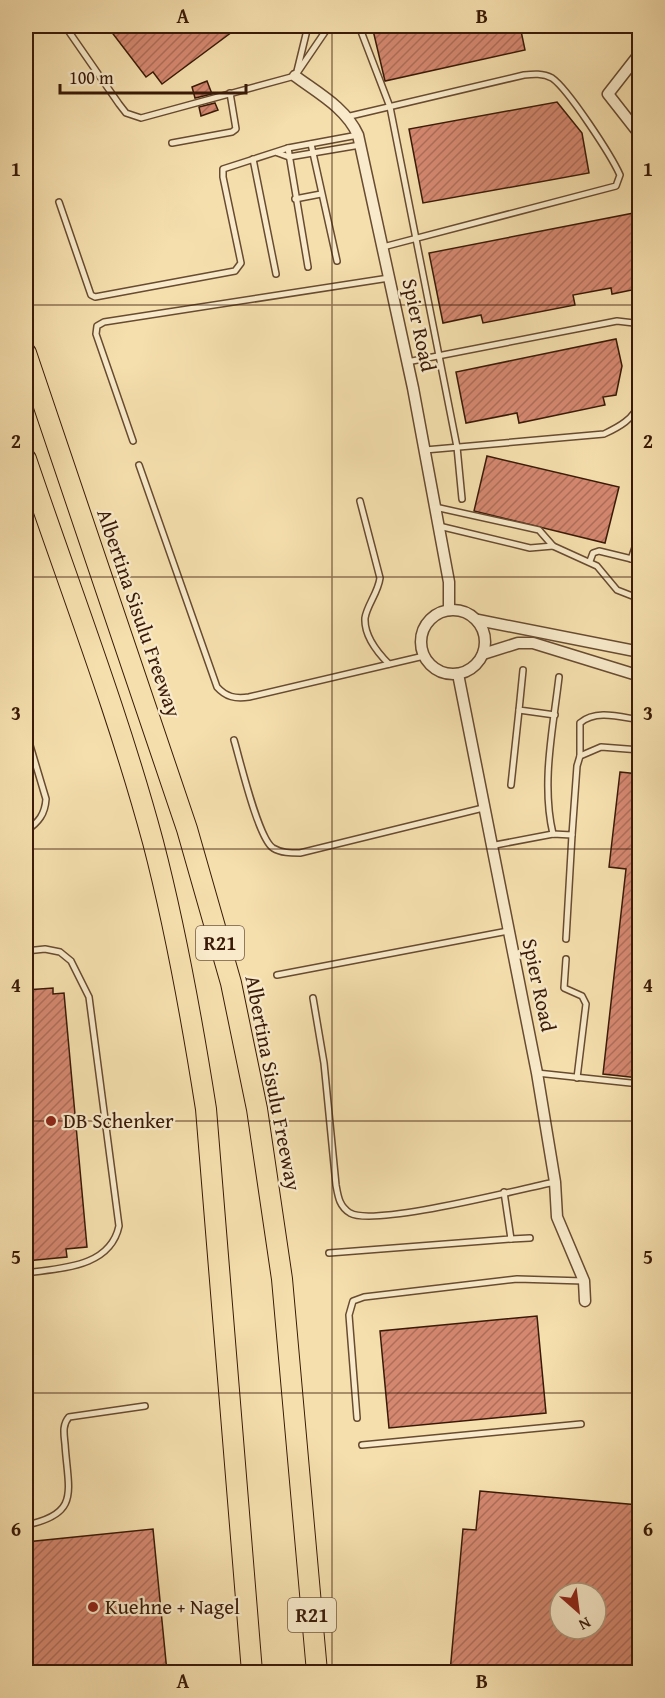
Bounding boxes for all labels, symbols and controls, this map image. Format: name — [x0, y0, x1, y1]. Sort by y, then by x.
text: A — [177, 1, 190, 30]
text: B — [476, 1, 488, 30]
scale bar — [60, 57, 246, 95]
text: 100 m — [69, 64, 114, 91]
text: 1 — [11, 154, 21, 183]
text: 1 — [643, 154, 653, 183]
street label: Spier Road — [394, 275, 445, 375]
text: 2 — [11, 426, 21, 455]
text: 2 — [643, 426, 653, 455]
street label: Albertina Sisulu Freeway — [89, 504, 190, 722]
text: 3 — [11, 698, 21, 727]
text: 3 — [643, 698, 653, 727]
road number: R21 — [196, 926, 244, 960]
street label: Spier Road — [514, 935, 565, 1035]
text: 4 — [11, 970, 21, 999]
text: 4 — [643, 970, 653, 999]
street label: Albertina Sisulu Freeway — [237, 973, 310, 1194]
place label: DB Schenker — [63, 1105, 174, 1136]
marker: DB Schenker — [44, 1114, 58, 1128]
text: 5 — [11, 1242, 21, 1271]
text: 5 — [643, 1242, 653, 1271]
text: 6 — [11, 1514, 21, 1543]
text: 6 — [643, 1514, 653, 1543]
north arrow — [548, 1581, 608, 1641]
place label: Kuehne + Nagel — [105, 1591, 240, 1622]
road number: R21 — [288, 1598, 336, 1632]
marker: Kuehne + Nagel — [86, 1600, 100, 1614]
text: N — [574, 1611, 595, 1637]
text: A — [177, 1666, 190, 1695]
text: B — [476, 1666, 488, 1695]

